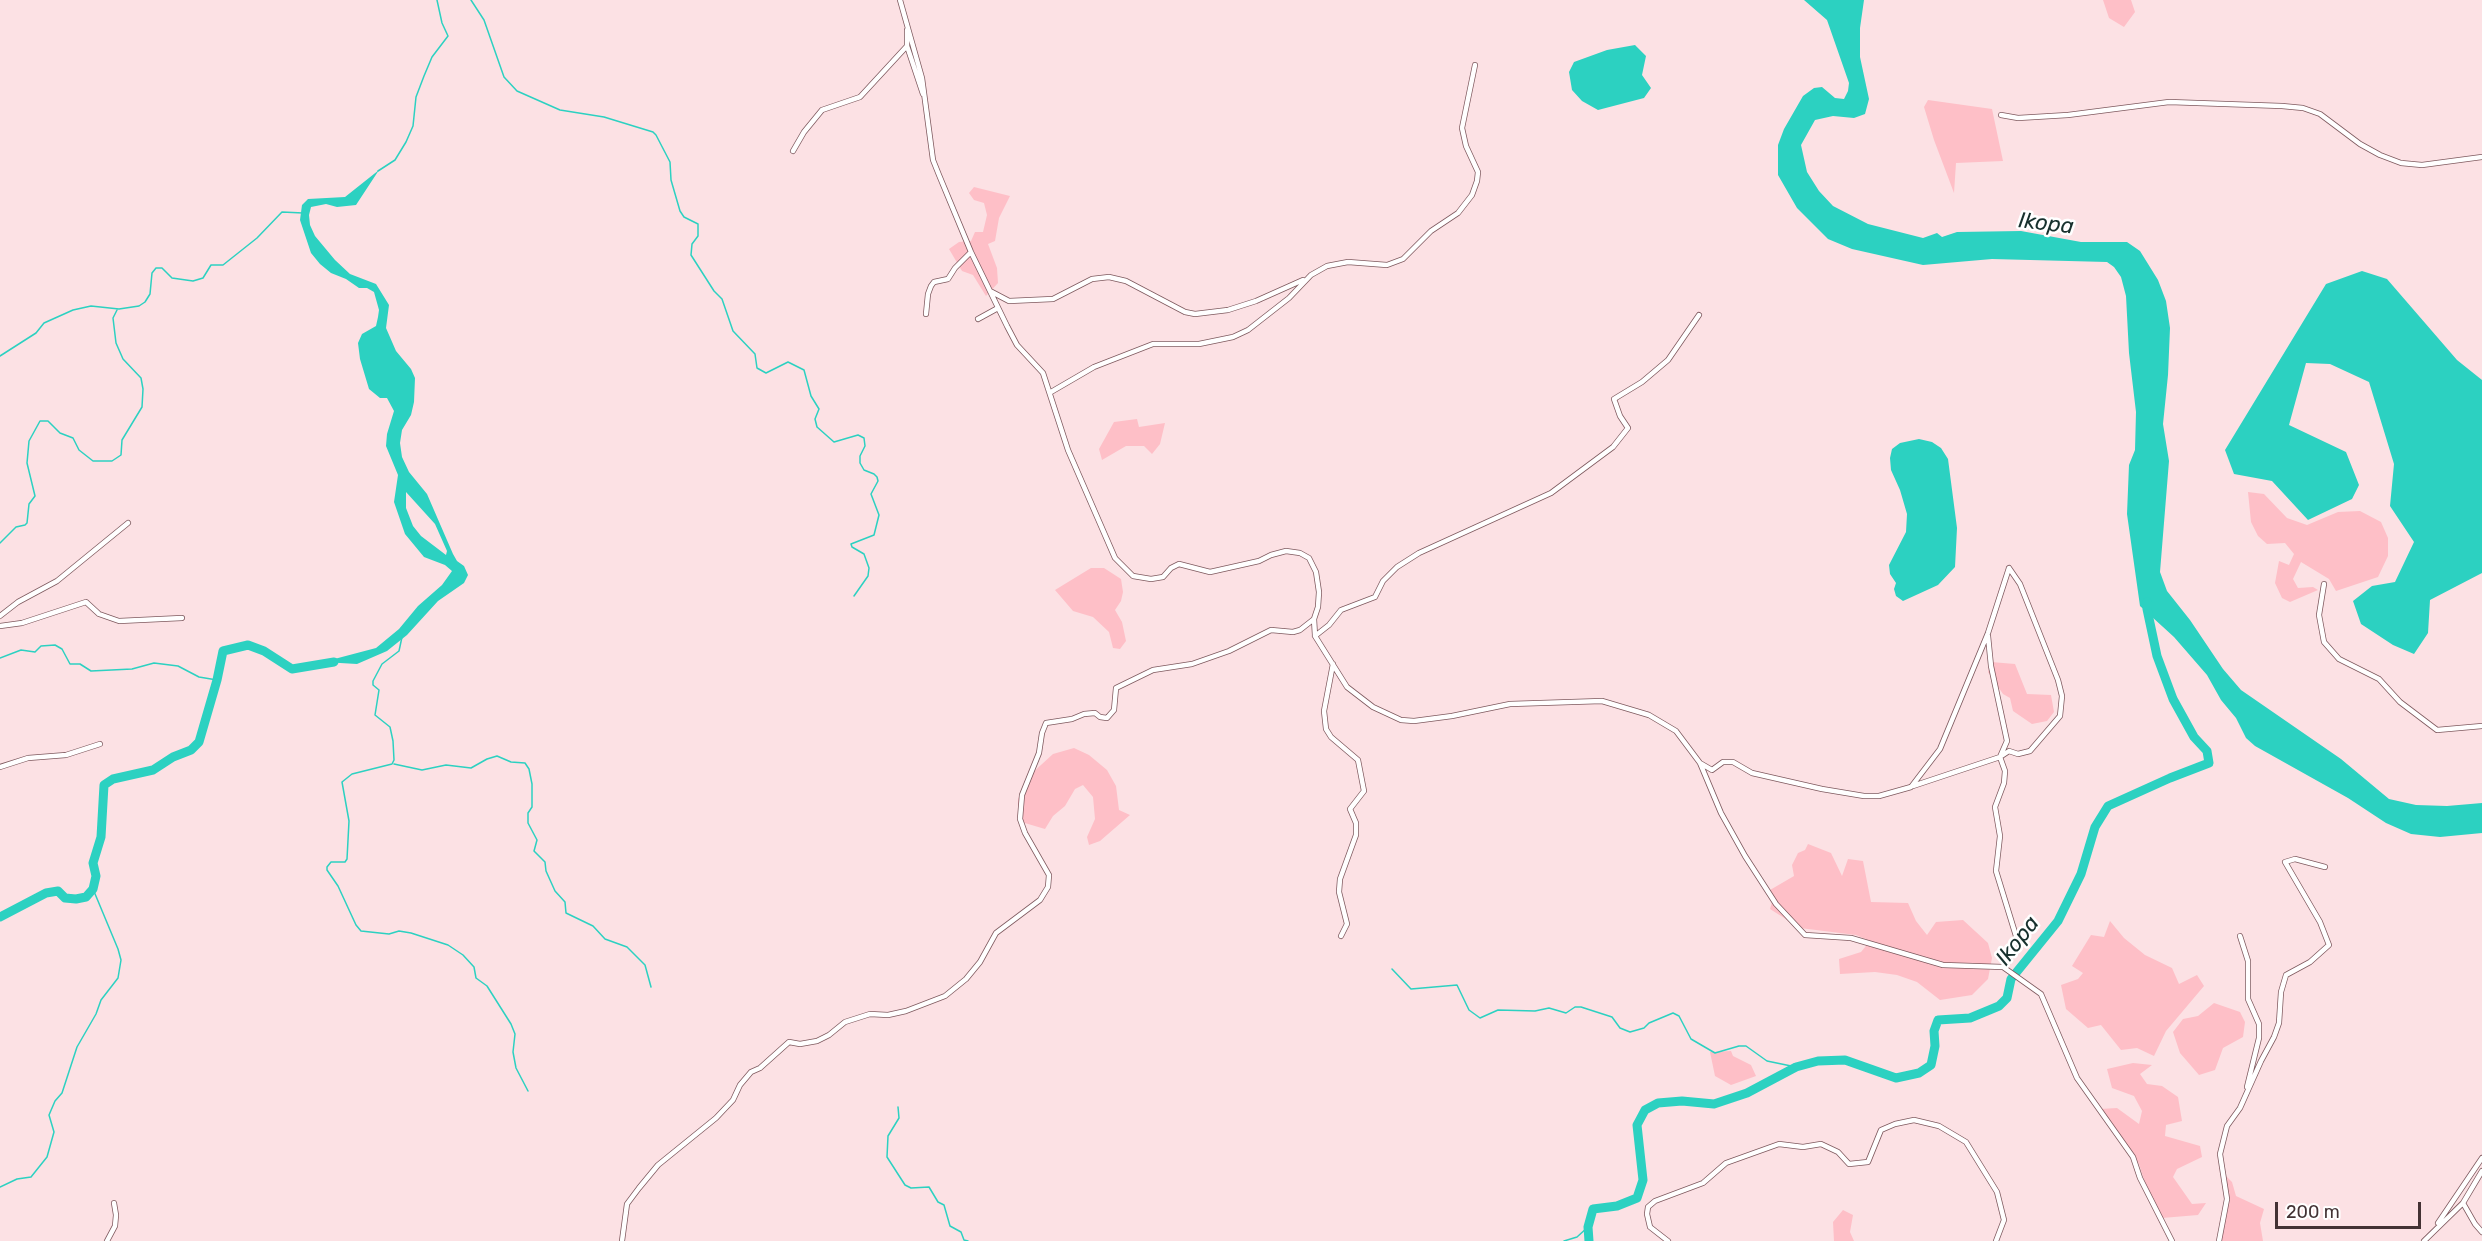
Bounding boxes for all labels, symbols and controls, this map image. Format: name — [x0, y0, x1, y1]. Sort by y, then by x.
water label: Ikopa — [2017, 208, 2075, 240]
water label: Ikopa — [1991, 911, 2045, 971]
scale bar — [2278, 1190, 2424, 1228]
text: 200 m — [2286, 1201, 2340, 1223]

